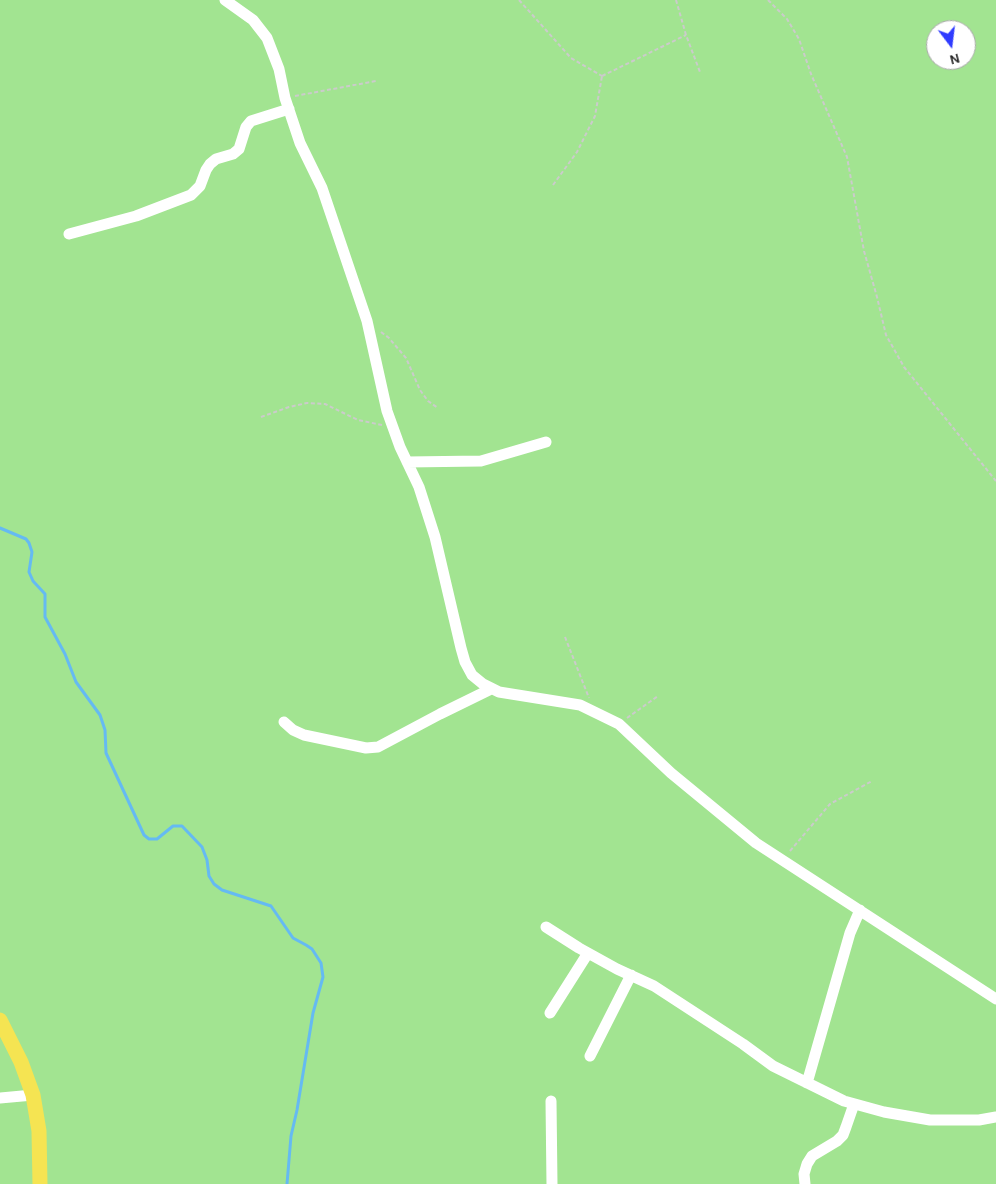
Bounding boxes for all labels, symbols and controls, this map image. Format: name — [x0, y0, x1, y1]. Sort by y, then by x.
north arrow — [926, 20, 976, 70]
text: N — [948, 49, 962, 69]

